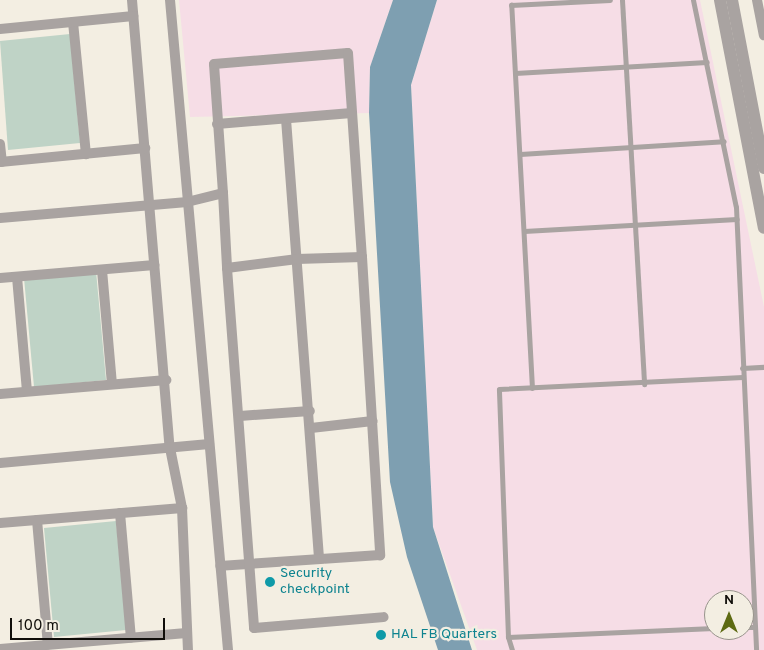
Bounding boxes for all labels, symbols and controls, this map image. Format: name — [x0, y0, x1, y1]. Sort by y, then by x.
place label: Security checkpoint — [280, 566, 350, 598]
marker: Security checkpoint — [264, 576, 276, 588]
north arrow — [704, 590, 754, 640]
text: N — [724, 592, 734, 609]
scale bar — [12, 608, 168, 640]
text: 100 m — [18, 617, 59, 636]
place label: HAL FB Quarters — [391, 627, 497, 643]
marker: HAL FB Quarters — [375, 629, 387, 641]

